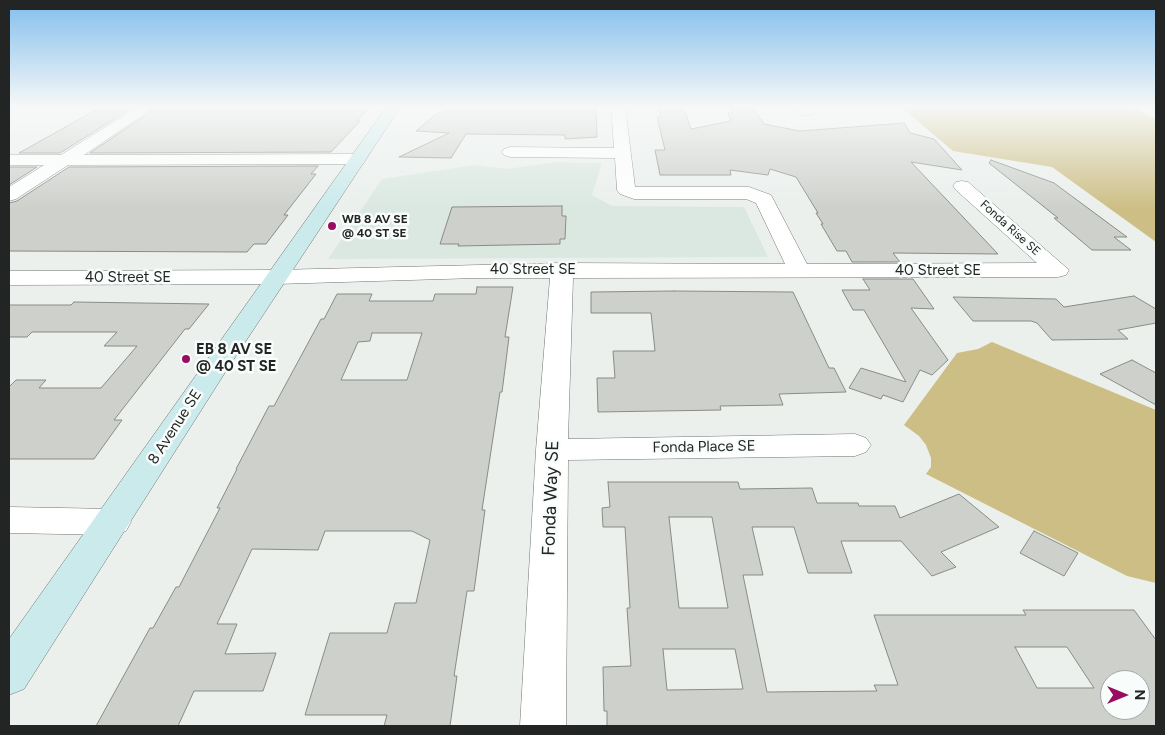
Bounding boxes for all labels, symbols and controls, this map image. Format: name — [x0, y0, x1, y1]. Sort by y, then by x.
street label: Fonda Rise SE — [977, 197, 1043, 259]
place label: WB 8 AV SE @ 40 ST SE — [342, 212, 408, 240]
marker: WB 8 AV SE @ 40 ST SE — [326, 220, 338, 232]
street label: 40 Street SE — [490, 261, 576, 279]
street label: 40 Street SE — [895, 262, 981, 280]
street label: 40 Street SE — [85, 269, 171, 287]
place label: EB 8 AV SE @ 40 ST SE — [196, 341, 277, 376]
marker: EB 8 AV SE @ 40 ST SE — [180, 353, 192, 365]
street label: 8 Avenue SE — [144, 386, 206, 468]
street label: Fonda Place SE — [652, 437, 756, 457]
street label: Fonda Way SE — [538, 440, 564, 556]
north arrow — [1100, 670, 1150, 720]
text: N — [1131, 690, 1148, 700]

